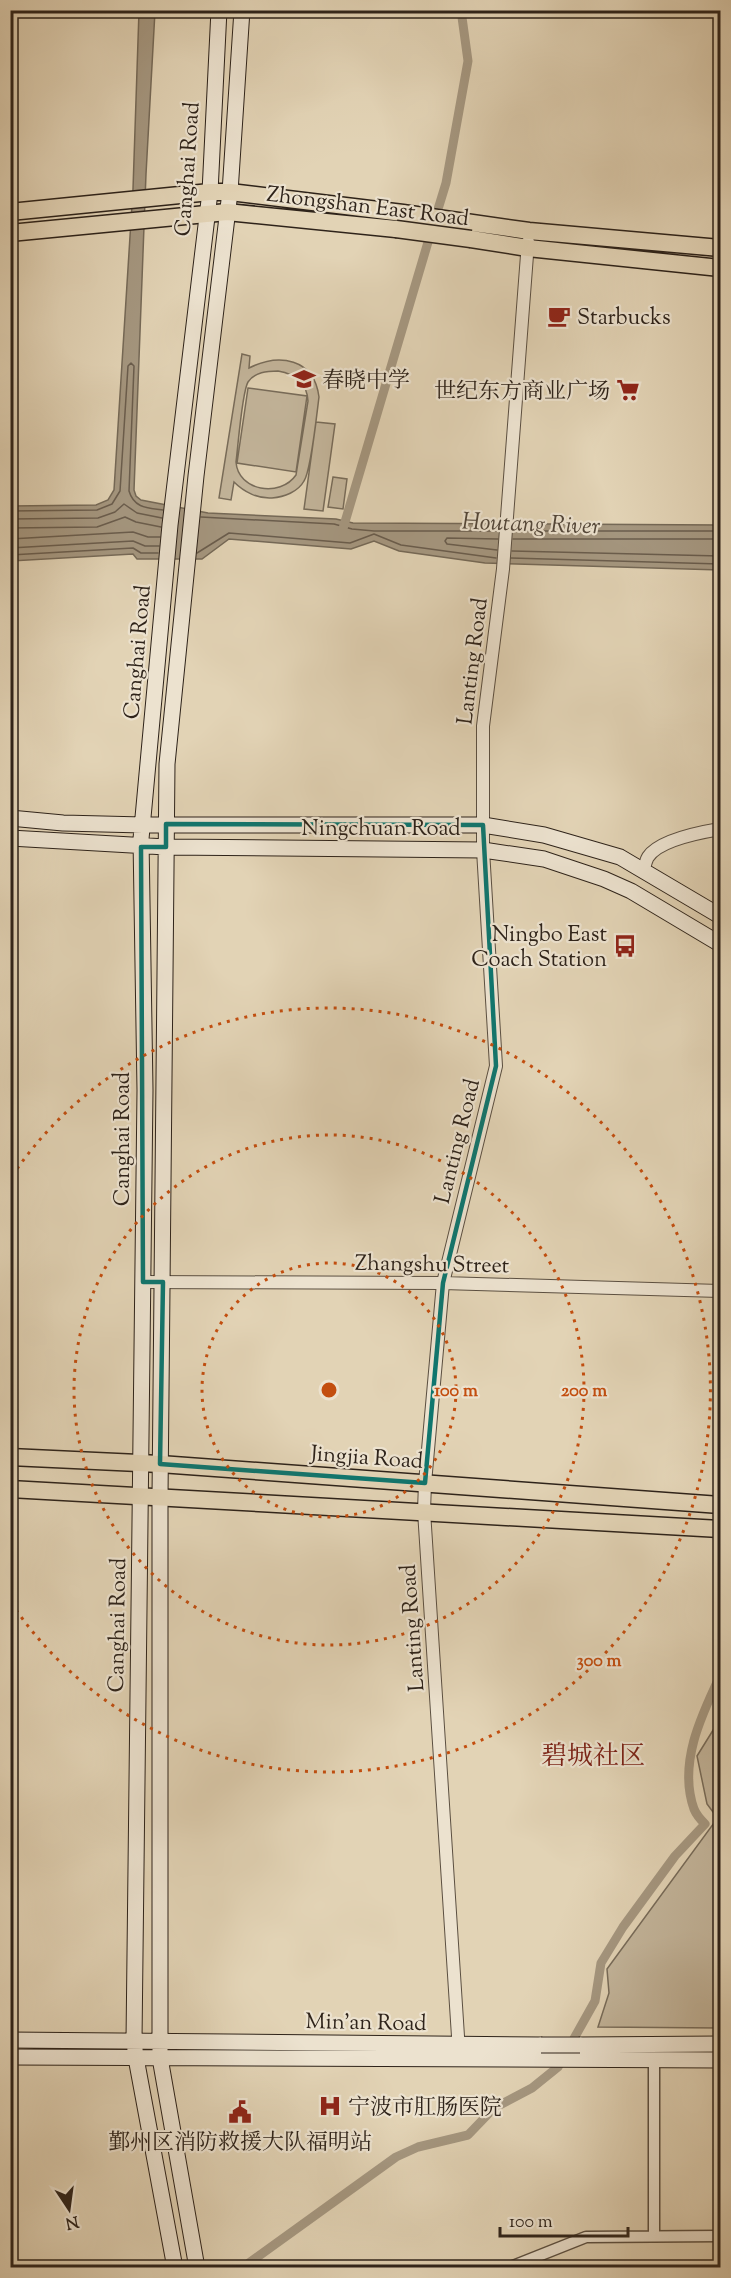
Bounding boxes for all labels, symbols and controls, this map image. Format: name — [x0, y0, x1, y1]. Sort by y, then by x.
street label: Canghai Road — [168, 101, 210, 237]
street label: Zhongshan East Road — [265, 180, 471, 236]
cafe icon: Starbucks — [546, 303, 572, 329]
place label: Starbucks — [577, 303, 671, 335]
school or university icon: 春晓中学 — [291, 366, 317, 392]
place label: 春晓中学 — [322, 366, 410, 398]
place label: 世纪东方商业广场 — [434, 377, 610, 409]
supermarket icon: 世纪东方商业广场 — [615, 377, 641, 403]
water label: Houtang River — [461, 506, 601, 544]
street label: Canghai Road — [117, 584, 161, 721]
street label: Lanting Road — [450, 596, 498, 727]
street label: Ningchuan Road — [301, 814, 461, 846]
place label: Ningbo East Coach Station — [471, 920, 607, 977]
bus stop icon: Ningbo East Coach Station — [612, 933, 638, 959]
street label: Canghai Road — [108, 1072, 140, 1206]
street label: Lanting Road — [428, 1076, 490, 1208]
street label: Zhangshu Street — [354, 1249, 510, 1283]
text: 100 m — [434, 1379, 478, 1405]
text: 200 m — [561, 1379, 607, 1405]
centre of rings — [319, 1380, 339, 1400]
street label: Jingjia Road — [308, 1439, 424, 1479]
street label: Canghai Road — [102, 1558, 136, 1693]
street label: Lanting Road — [394, 1563, 434, 1693]
text: 300 m — [577, 1649, 622, 1675]
district label: 碧城社区 — [541, 1739, 645, 1776]
street label: Min'an Road — [305, 2007, 427, 2041]
hospital icon: 宁波市肛肠医院 — [317, 2093, 343, 2119]
place label: 宁波市肛肠医院 — [348, 2093, 502, 2125]
public building icon: 鄞州区消防救援大队福明站 — [227, 2099, 253, 2125]
place label: 鄞州区消防救援大队福明站 — [108, 2128, 372, 2160]
north arrow — [39, 2179, 99, 2239]
scale bar — [500, 2200, 628, 2238]
text: N — [63, 2209, 81, 2234]
text: 100 m — [509, 2210, 553, 2236]

